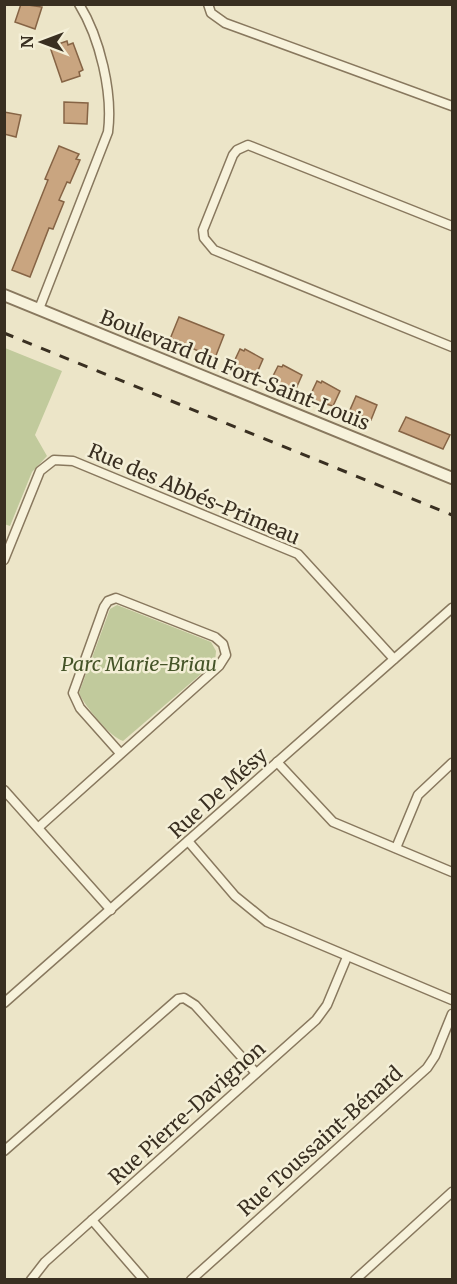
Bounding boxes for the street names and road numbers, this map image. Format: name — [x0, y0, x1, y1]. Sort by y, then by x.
street label: Boulevard du Fort-Saint-Louis — [97, 304, 374, 435]
street label: Rue des Abbés-Primeau — [85, 438, 304, 550]
street label: Rue De Mésy — [163, 742, 272, 843]
street label: Rue Pierre-Davignon — [103, 1036, 270, 1190]
street label: Rue Toussaint-Bénard — [232, 1060, 407, 1221]

